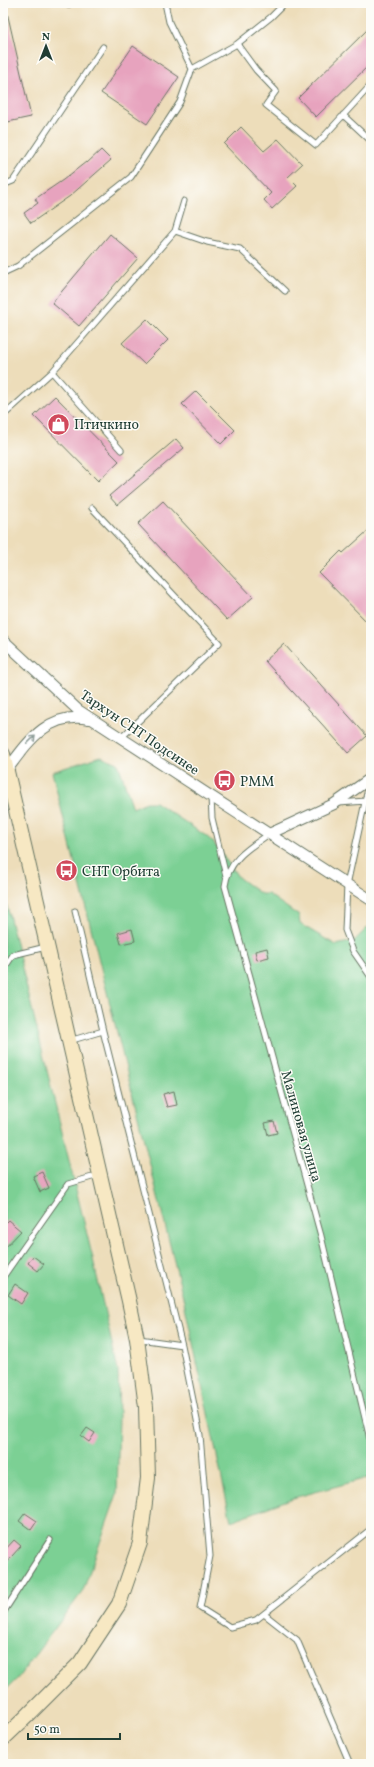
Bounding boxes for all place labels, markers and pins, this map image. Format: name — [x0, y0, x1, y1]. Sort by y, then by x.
shop icon: Птичкино — [45, 411, 71, 437]
place label: Птичкино — [74, 416, 139, 435]
bus stop icon: РММ — [211, 768, 237, 794]
place label: РММ — [240, 773, 274, 792]
bus stop icon: СНТ Орбита — [53, 858, 79, 884]
place label: СНТ Орбита — [82, 863, 160, 882]

